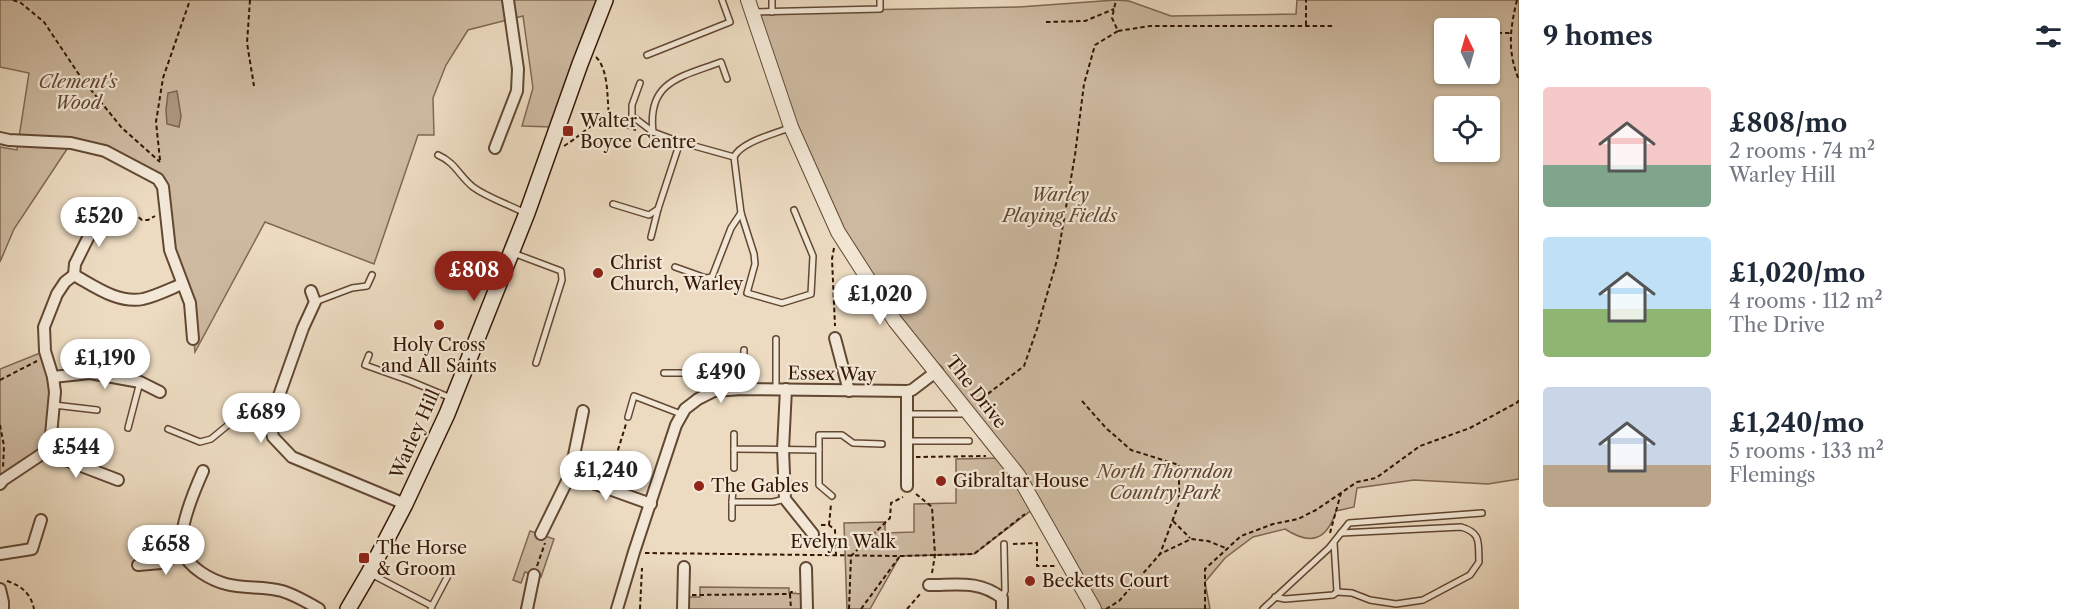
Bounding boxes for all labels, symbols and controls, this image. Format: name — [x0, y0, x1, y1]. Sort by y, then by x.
north arrow — [1434, 18, 1500, 84]
map controls — [1434, 18, 1500, 162]
text: 9 homes — [1543, 20, 1653, 52]
icon: filters — [2032, 20, 2065, 53]
park label: Clement's Wood — [39, 71, 118, 114]
button: locate — [1434, 96, 1500, 162]
text: £808/mo — [1729, 107, 1847, 139]
place label: Walter Boyce Centre — [579, 110, 696, 153]
icon: home — [1591, 111, 1663, 183]
marker: Walter Boyce Centre — [561, 124, 575, 138]
text: 2 rooms · 74 m² — [1729, 139, 1875, 163]
text: Warley Hill — [1729, 163, 1836, 187]
park label: Warley Playing Fields — [1001, 184, 1118, 227]
pin: £520 — [63, 197, 135, 248]
text: £520 — [74, 204, 124, 228]
pin: £808 — [438, 251, 510, 302]
place label: Christ Church, Warley — [610, 252, 744, 295]
text: £1,020/mo — [1729, 257, 1865, 289]
text: £808 — [449, 258, 499, 282]
icon: home — [1591, 261, 1663, 333]
marker: Christ Church, Warley — [591, 266, 605, 280]
pin: £1,020 — [831, 275, 929, 326]
text: £1,020 — [848, 282, 913, 306]
text: 4 rooms · 112 m² — [1729, 289, 1883, 313]
text: The Drive — [1729, 313, 1825, 337]
marker: Holy Cross and All Saints — [432, 318, 446, 332]
place label: Holy Cross and All Saints — [381, 334, 497, 377]
pin: £1,190 — [56, 339, 154, 390]
text: £1,190 — [74, 346, 136, 370]
street label: The Drive — [941, 351, 1011, 433]
pin: £490 — [685, 353, 757, 404]
text: £490 — [696, 360, 746, 384]
street label: Essex Way — [787, 362, 878, 386]
street label: Warley Hill — [385, 386, 445, 483]
pin: £689 — [225, 393, 297, 444]
text: £689 — [236, 400, 286, 424]
text: £1,240/mo — [1729, 407, 1864, 439]
icon: home — [1591, 411, 1663, 483]
pin: £544 — [40, 428, 112, 479]
text: £544 — [52, 435, 100, 459]
text: 5 rooms · 133 m² — [1729, 439, 1884, 463]
pin: £1,240 — [557, 451, 655, 502]
text: £1,240 — [574, 458, 638, 482]
park label: North Thorndon Country Park — [1095, 461, 1233, 504]
text: Flemings — [1729, 463, 1816, 487]
place label: Gibraltar House — [953, 470, 1089, 492]
marker: Gibraltar House — [934, 474, 948, 488]
place label: The Gables — [711, 475, 809, 497]
marker: The Gables — [692, 479, 706, 493]
pin: £658 — [130, 525, 202, 576]
street label: Evelyn Walk — [790, 531, 897, 553]
text: £658 — [142, 532, 190, 556]
place label: The Horse & Groom — [376, 537, 467, 580]
marker: The Horse & Groom — [357, 551, 371, 565]
place label: Becketts Court — [1042, 570, 1170, 592]
marker: Becketts Court — [1023, 574, 1037, 588]

